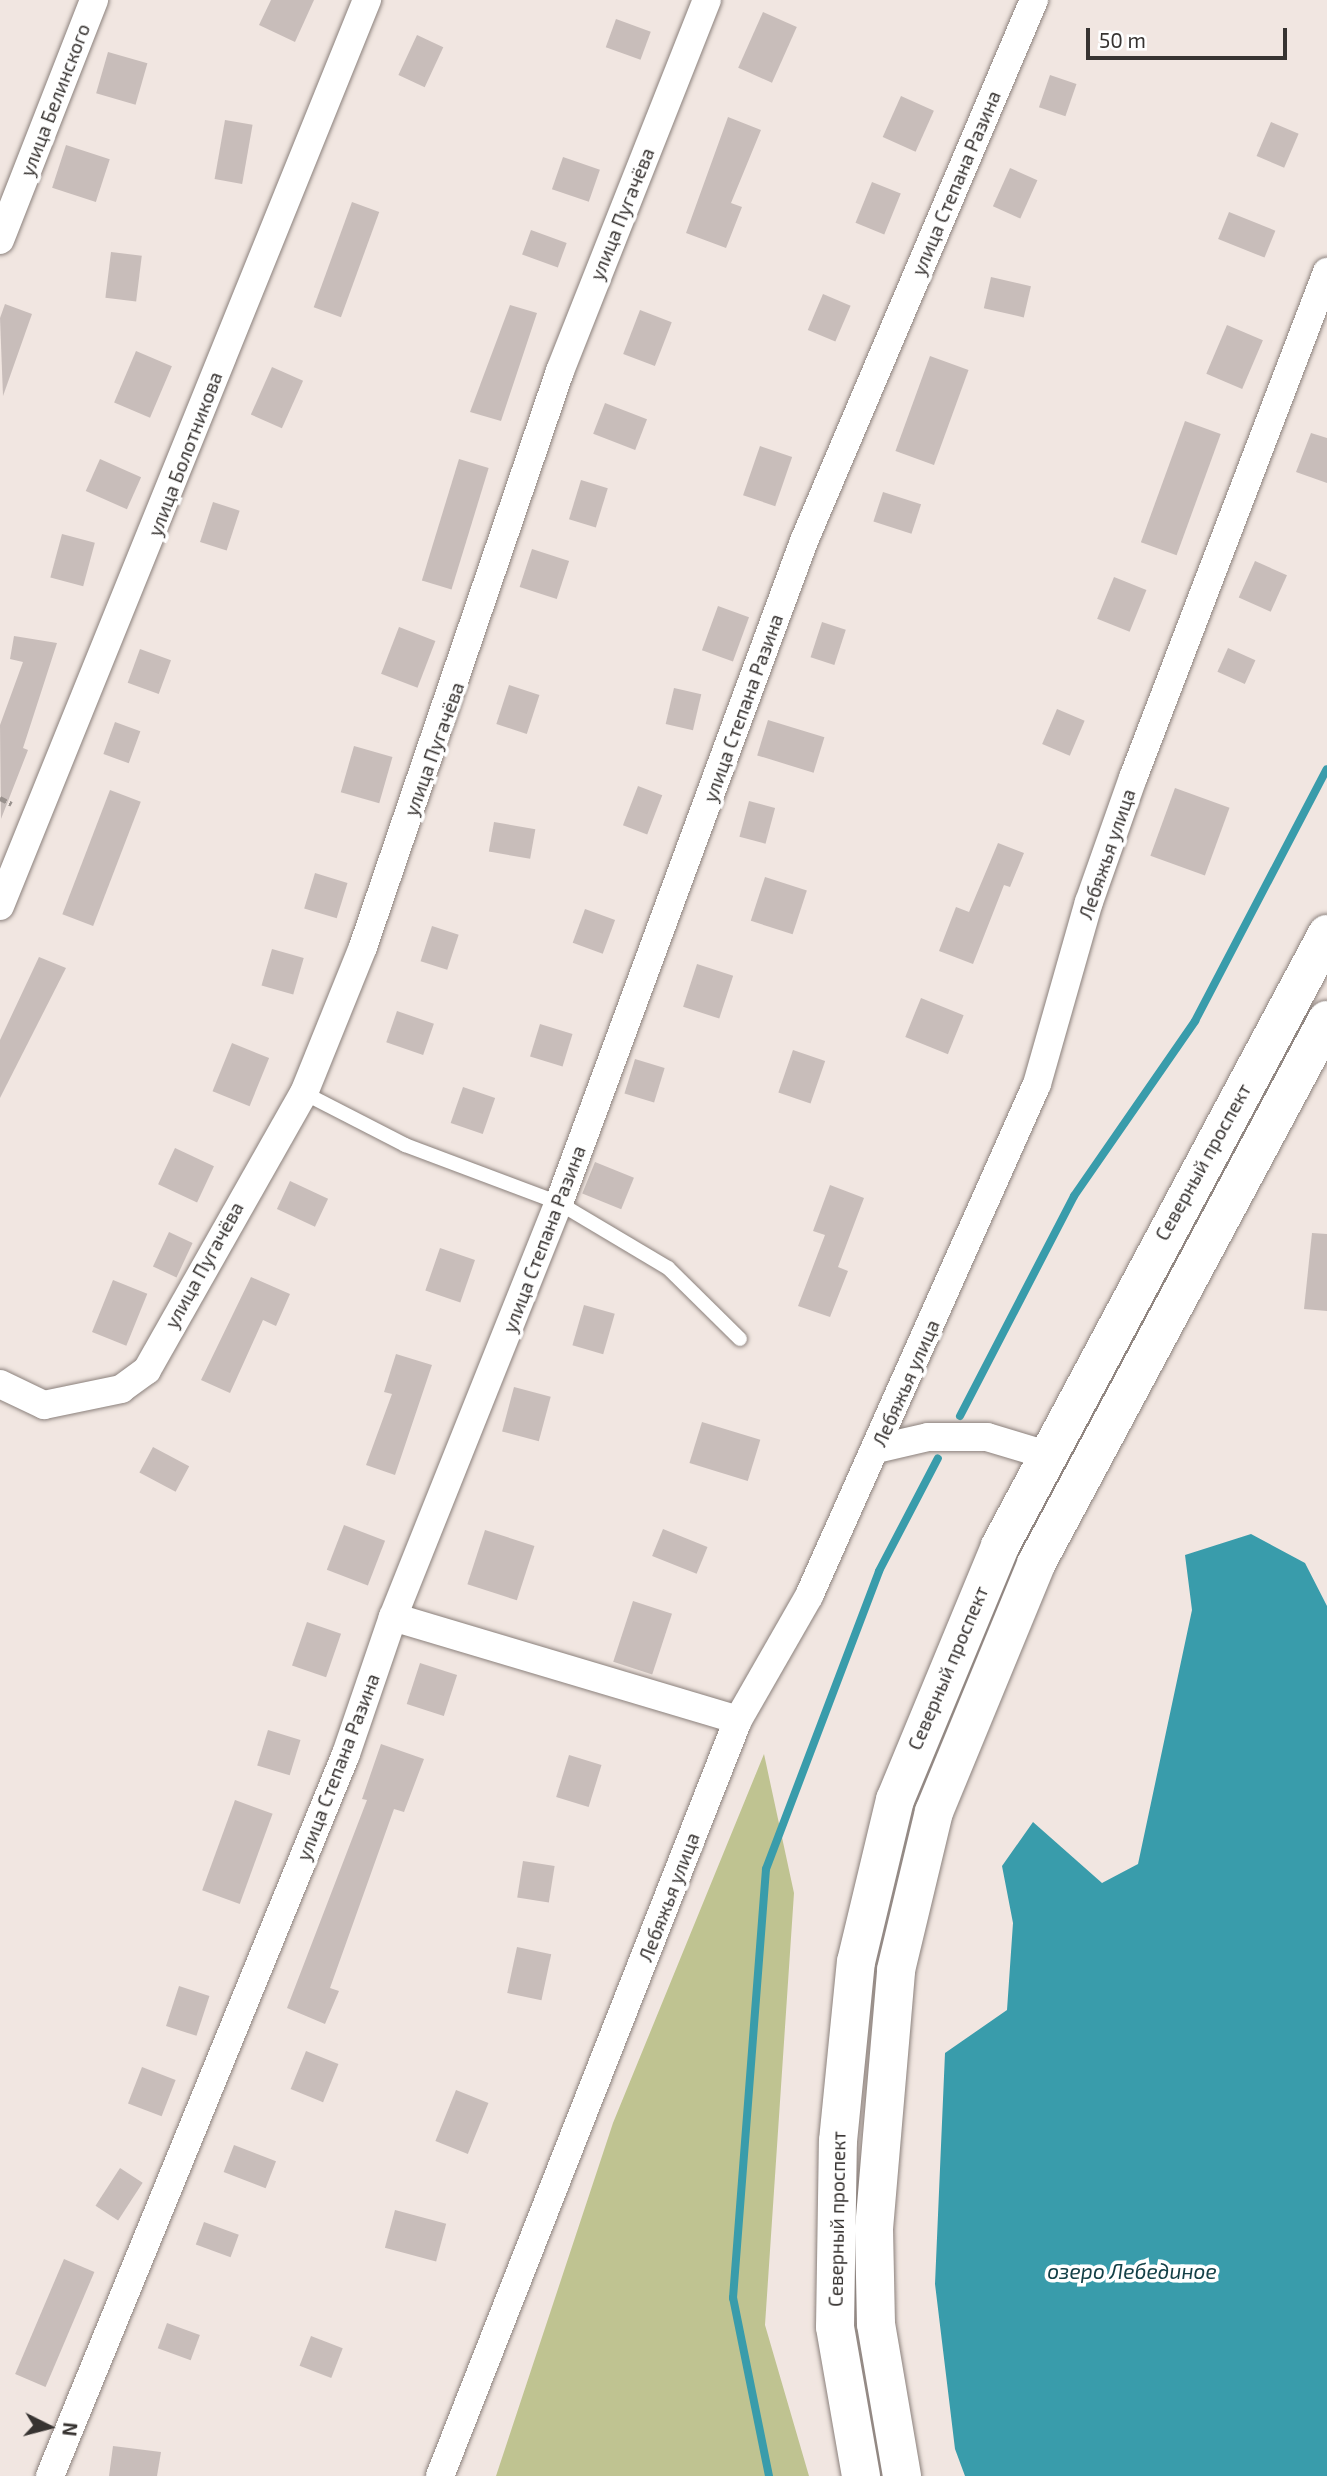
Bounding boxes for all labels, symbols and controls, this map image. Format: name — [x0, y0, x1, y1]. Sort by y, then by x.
scale bar — [1089, 14, 1290, 58]
street label: улица Белинского — [15, 20, 95, 180]
text: 50 m — [1099, 27, 1146, 52]
street label: улица Степана Разина — [907, 87, 1005, 279]
street label: улица Пугачёва — [585, 144, 659, 284]
street label: улица Болотникова — [143, 369, 227, 539]
street label: улица Степана Разина — [698, 611, 788, 805]
street label: улица Пугачёва — [399, 679, 469, 819]
street label: Лебяжья улица — [1074, 786, 1140, 922]
street label: Северный проспект — [1150, 1080, 1256, 1244]
street label: улица Степана Разина — [498, 1142, 590, 1336]
street label: улица Пугачёва — [160, 1198, 248, 1332]
street label: Лебяжья улица — [868, 1316, 944, 1450]
street label: Северный проспект — [903, 1583, 993, 1753]
street label: улица Степана Разина — [292, 1670, 384, 1864]
street label: Лебяжья улица — [634, 1829, 704, 1965]
street label: Северный проспект — [824, 2131, 850, 2307]
water label: озеро Лебединое — [1047, 2258, 1217, 2284]
north arrow — [14, 2392, 84, 2462]
text: N — [58, 2421, 83, 2437]

